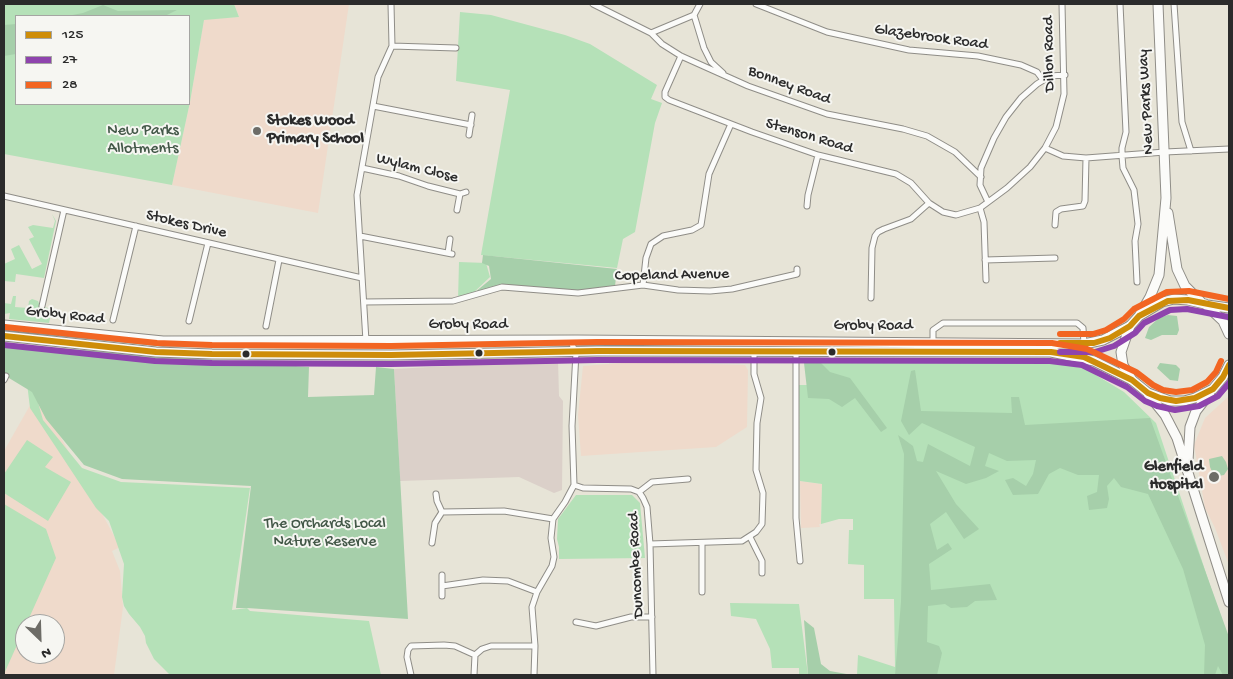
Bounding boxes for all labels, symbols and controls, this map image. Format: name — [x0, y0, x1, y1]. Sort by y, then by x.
legend — [15, 15, 190, 105]
street label: Dillon Road — [1040, 16, 1060, 92]
street label: Glazebrook Road — [873, 21, 989, 55]
text: 125 — [62, 26, 83, 44]
street label: New Parks Way — [1135, 49, 1159, 155]
text: 27 — [62, 51, 77, 69]
street label: Bonney Road — [745, 62, 833, 110]
text: 28 — [62, 76, 78, 94]
place label: Stokes Wood Primary School — [267, 112, 364, 150]
street label: Stenson Road — [763, 115, 855, 159]
park label: New Parks Allotments — [107, 122, 179, 160]
marker: Stokes Wood Primary School — [251, 125, 263, 137]
street label: Wylam Close — [374, 150, 460, 188]
street label: Stokes Drive — [144, 206, 228, 244]
street label: Copeland Avenue — [615, 265, 729, 287]
street label: Groby Road — [25, 302, 105, 330]
street label: Groby Road — [428, 316, 508, 336]
street label: Groby Road — [833, 317, 913, 337]
unlabelled marker — [827, 347, 837, 357]
unlabelled marker — [474, 348, 484, 358]
unlabelled marker — [241, 349, 251, 359]
place label: Glenfield Hospital — [1144, 458, 1203, 496]
marker: Glenfield Hospital — [1207, 470, 1221, 484]
street label: Duncombe Road — [625, 512, 649, 618]
park label: The Orchards Local Nature Reserve — [264, 515, 386, 553]
north arrow — [15, 614, 65, 664]
text: N — [38, 643, 54, 662]

